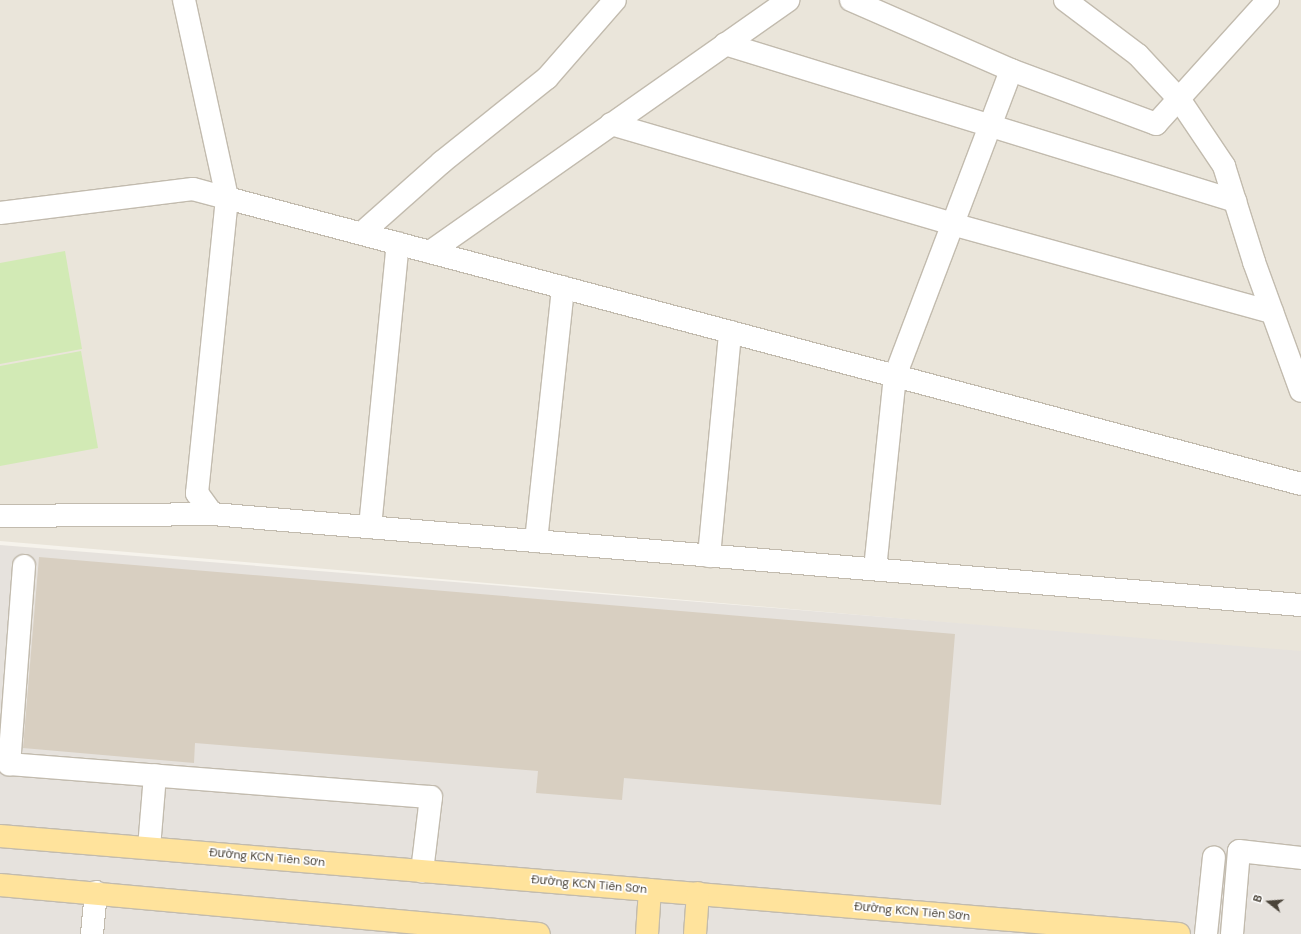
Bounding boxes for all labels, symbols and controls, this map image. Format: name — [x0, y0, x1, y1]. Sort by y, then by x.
street label: Đường KCN Tiên Sơn — [209, 846, 325, 870]
street label: Đường KCN Tiên Sơn — [531, 873, 647, 897]
north arrow — [1249, 882, 1289, 922]
text: B — [1250, 893, 1265, 904]
street label: Đường KCN Tiên Sơn — [854, 900, 970, 924]

